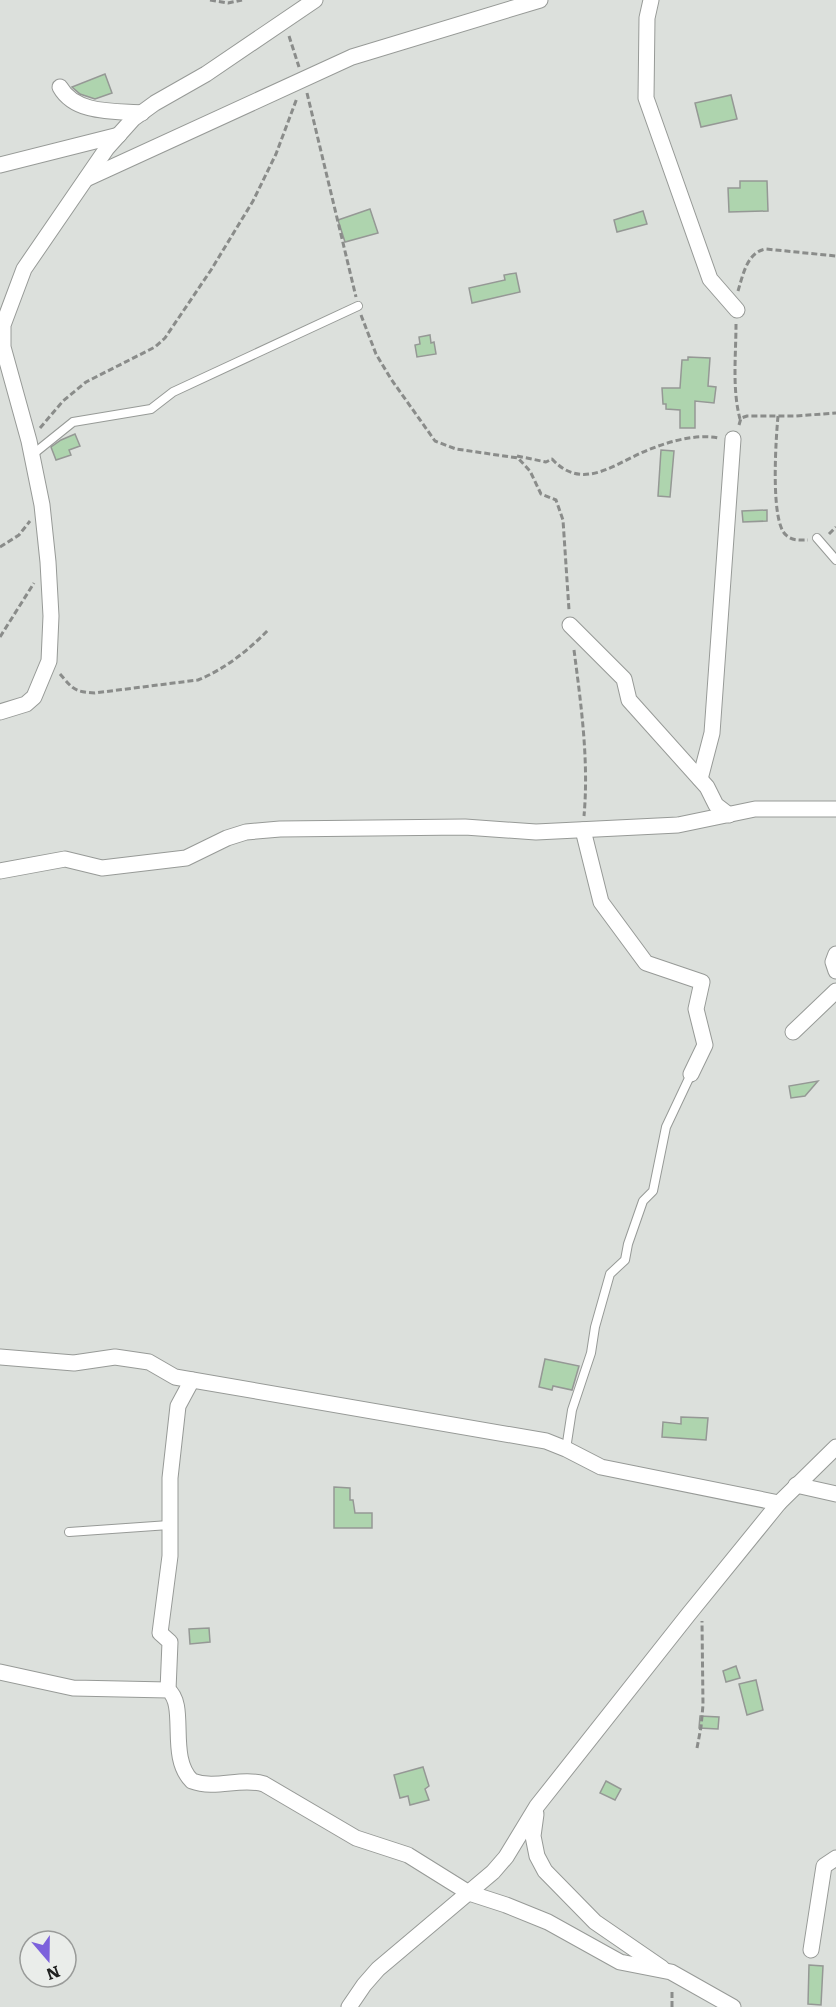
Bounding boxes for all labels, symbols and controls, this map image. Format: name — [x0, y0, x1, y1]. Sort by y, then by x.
north arrow — [18, 1929, 78, 1989]
text: N — [43, 1960, 64, 1988]

